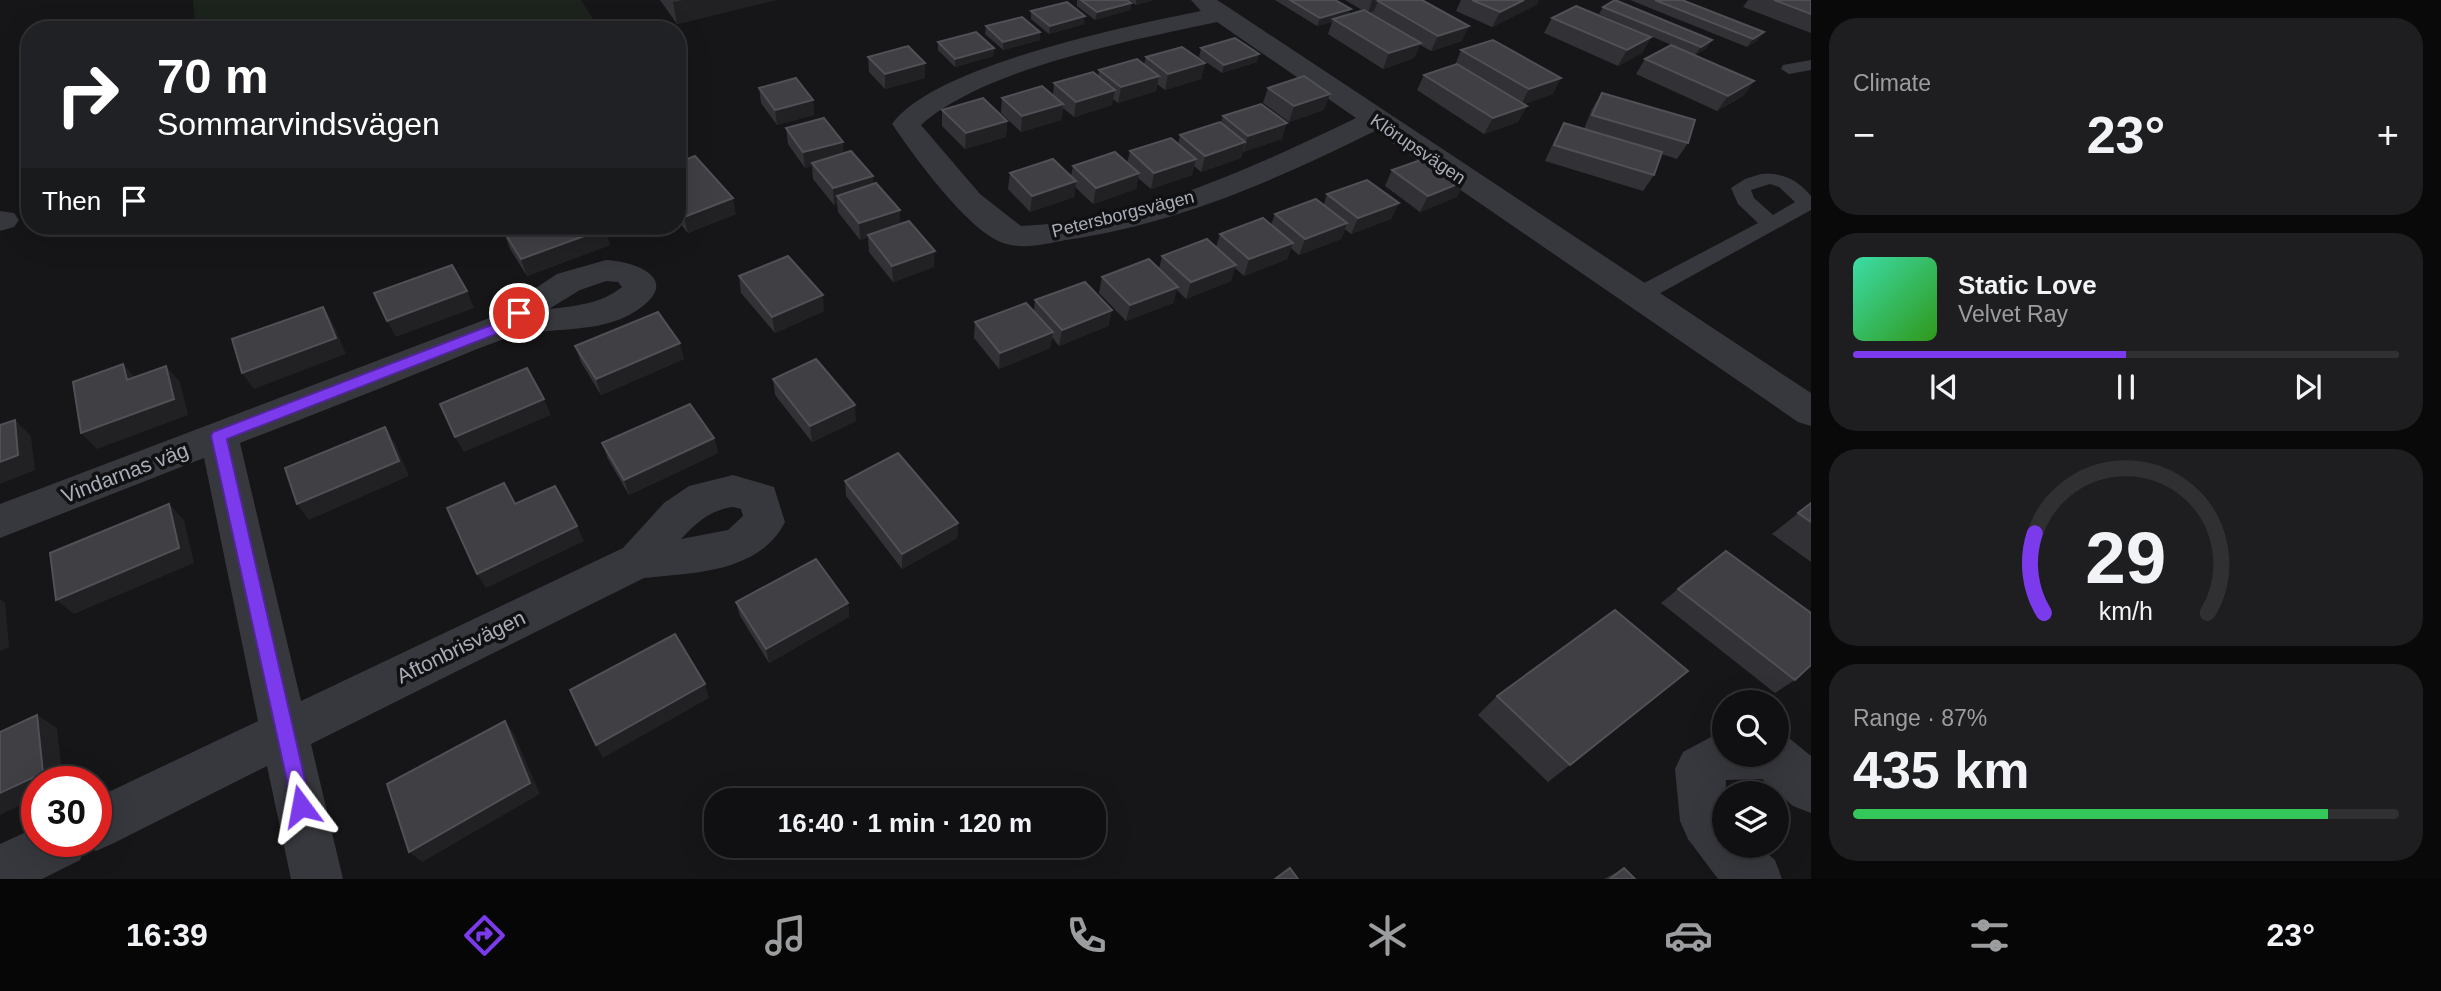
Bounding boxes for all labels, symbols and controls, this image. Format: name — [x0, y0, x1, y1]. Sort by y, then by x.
icon: right — [42, 49, 133, 140]
text: 70 m — [157, 49, 269, 103]
text: Climate — [1853, 70, 1931, 96]
text: Sommarvindsvägen — [157, 106, 440, 142]
text: 23° — [2087, 106, 2165, 164]
street label: Klörupsvägen — [1367, 110, 1469, 188]
text: − — [1853, 114, 1875, 156]
text: + — [2377, 114, 2399, 156]
icon: arrive — [115, 182, 153, 220]
text: Then — [42, 186, 101, 216]
street label: Petersborgsvägen — [1050, 187, 1196, 241]
text: Static Love — [1958, 270, 2097, 300]
pin — [489, 283, 549, 343]
icon: arrive — [500, 294, 538, 332]
text: Velvet Ray — [1958, 301, 2068, 327]
icon: previous — [1925, 368, 1963, 406]
icon: pause — [2107, 368, 2145, 406]
icon: next — [2289, 368, 2327, 406]
street label: Vindarnas väg — [58, 438, 191, 507]
text: 29 — [2086, 518, 2166, 599]
text: km/h — [2099, 597, 2153, 625]
street label: Aftonbrisvägen — [393, 606, 529, 688]
map controls — [1712, 690, 1789, 858]
button: search — [1712, 690, 1789, 767]
text: Range · 87% — [1853, 705, 1987, 731]
text: 435 km — [1853, 741, 2029, 799]
speed limit sign: 30 — [21, 766, 112, 857]
position arrow — [264, 769, 338, 843]
button: layers — [1712, 781, 1789, 858]
text: 16:40 · 1 min · 120 m — [778, 808, 1032, 838]
icon: directions — [460, 911, 509, 960]
icon: music — [761, 911, 810, 960]
icon: phone — [1062, 911, 1111, 960]
icon: climate — [1363, 911, 1412, 960]
icon: car — [1664, 911, 1713, 960]
icon: filters — [1965, 911, 2014, 960]
text: 16:39 — [126, 917, 208, 953]
text: 23° — [2267, 917, 2315, 953]

